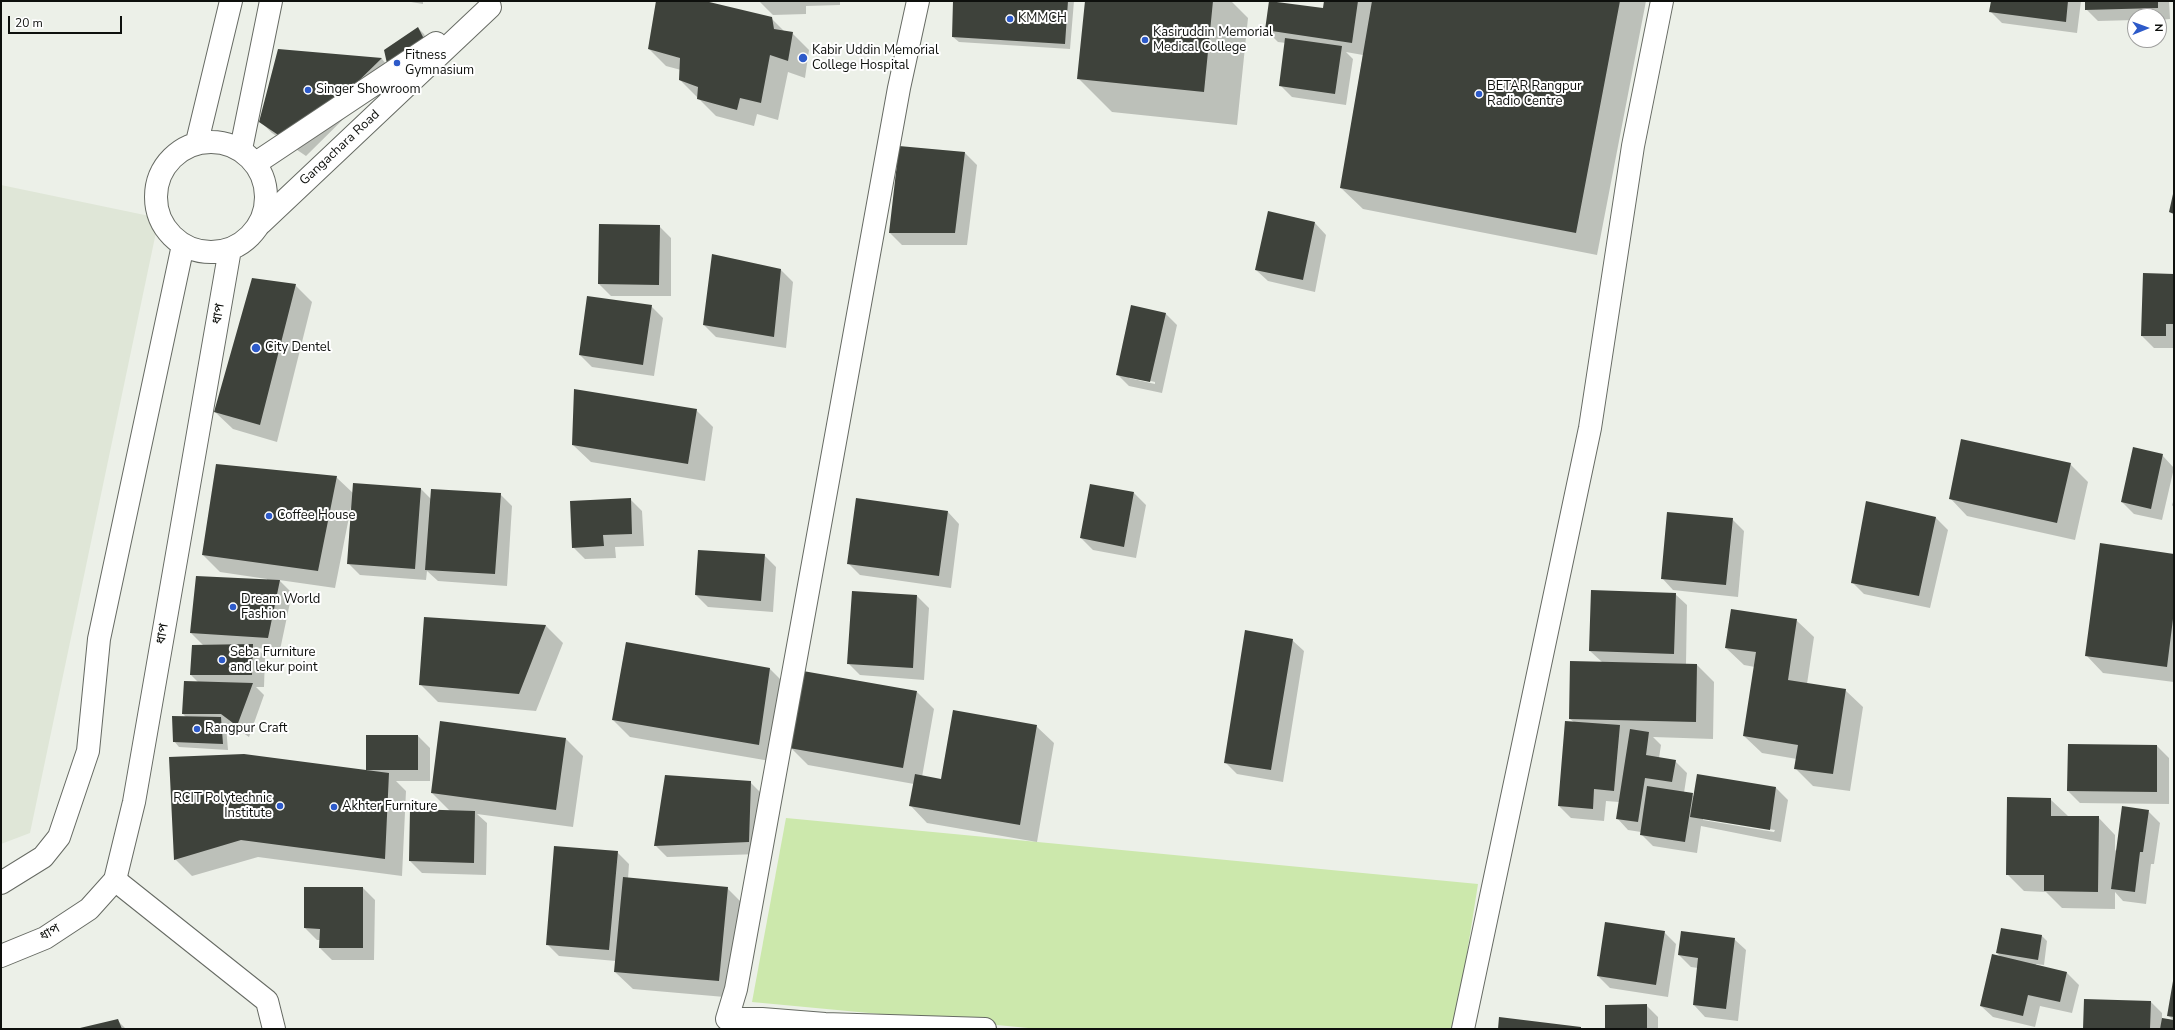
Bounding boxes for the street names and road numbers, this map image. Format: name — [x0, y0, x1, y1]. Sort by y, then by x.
street label: Gangachara Road — [297, 107, 383, 189]
street label: ধাপ — [210, 303, 228, 325]
street label: ধাপ — [154, 623, 172, 645]
street label: ধাপ — [37, 921, 63, 945]

